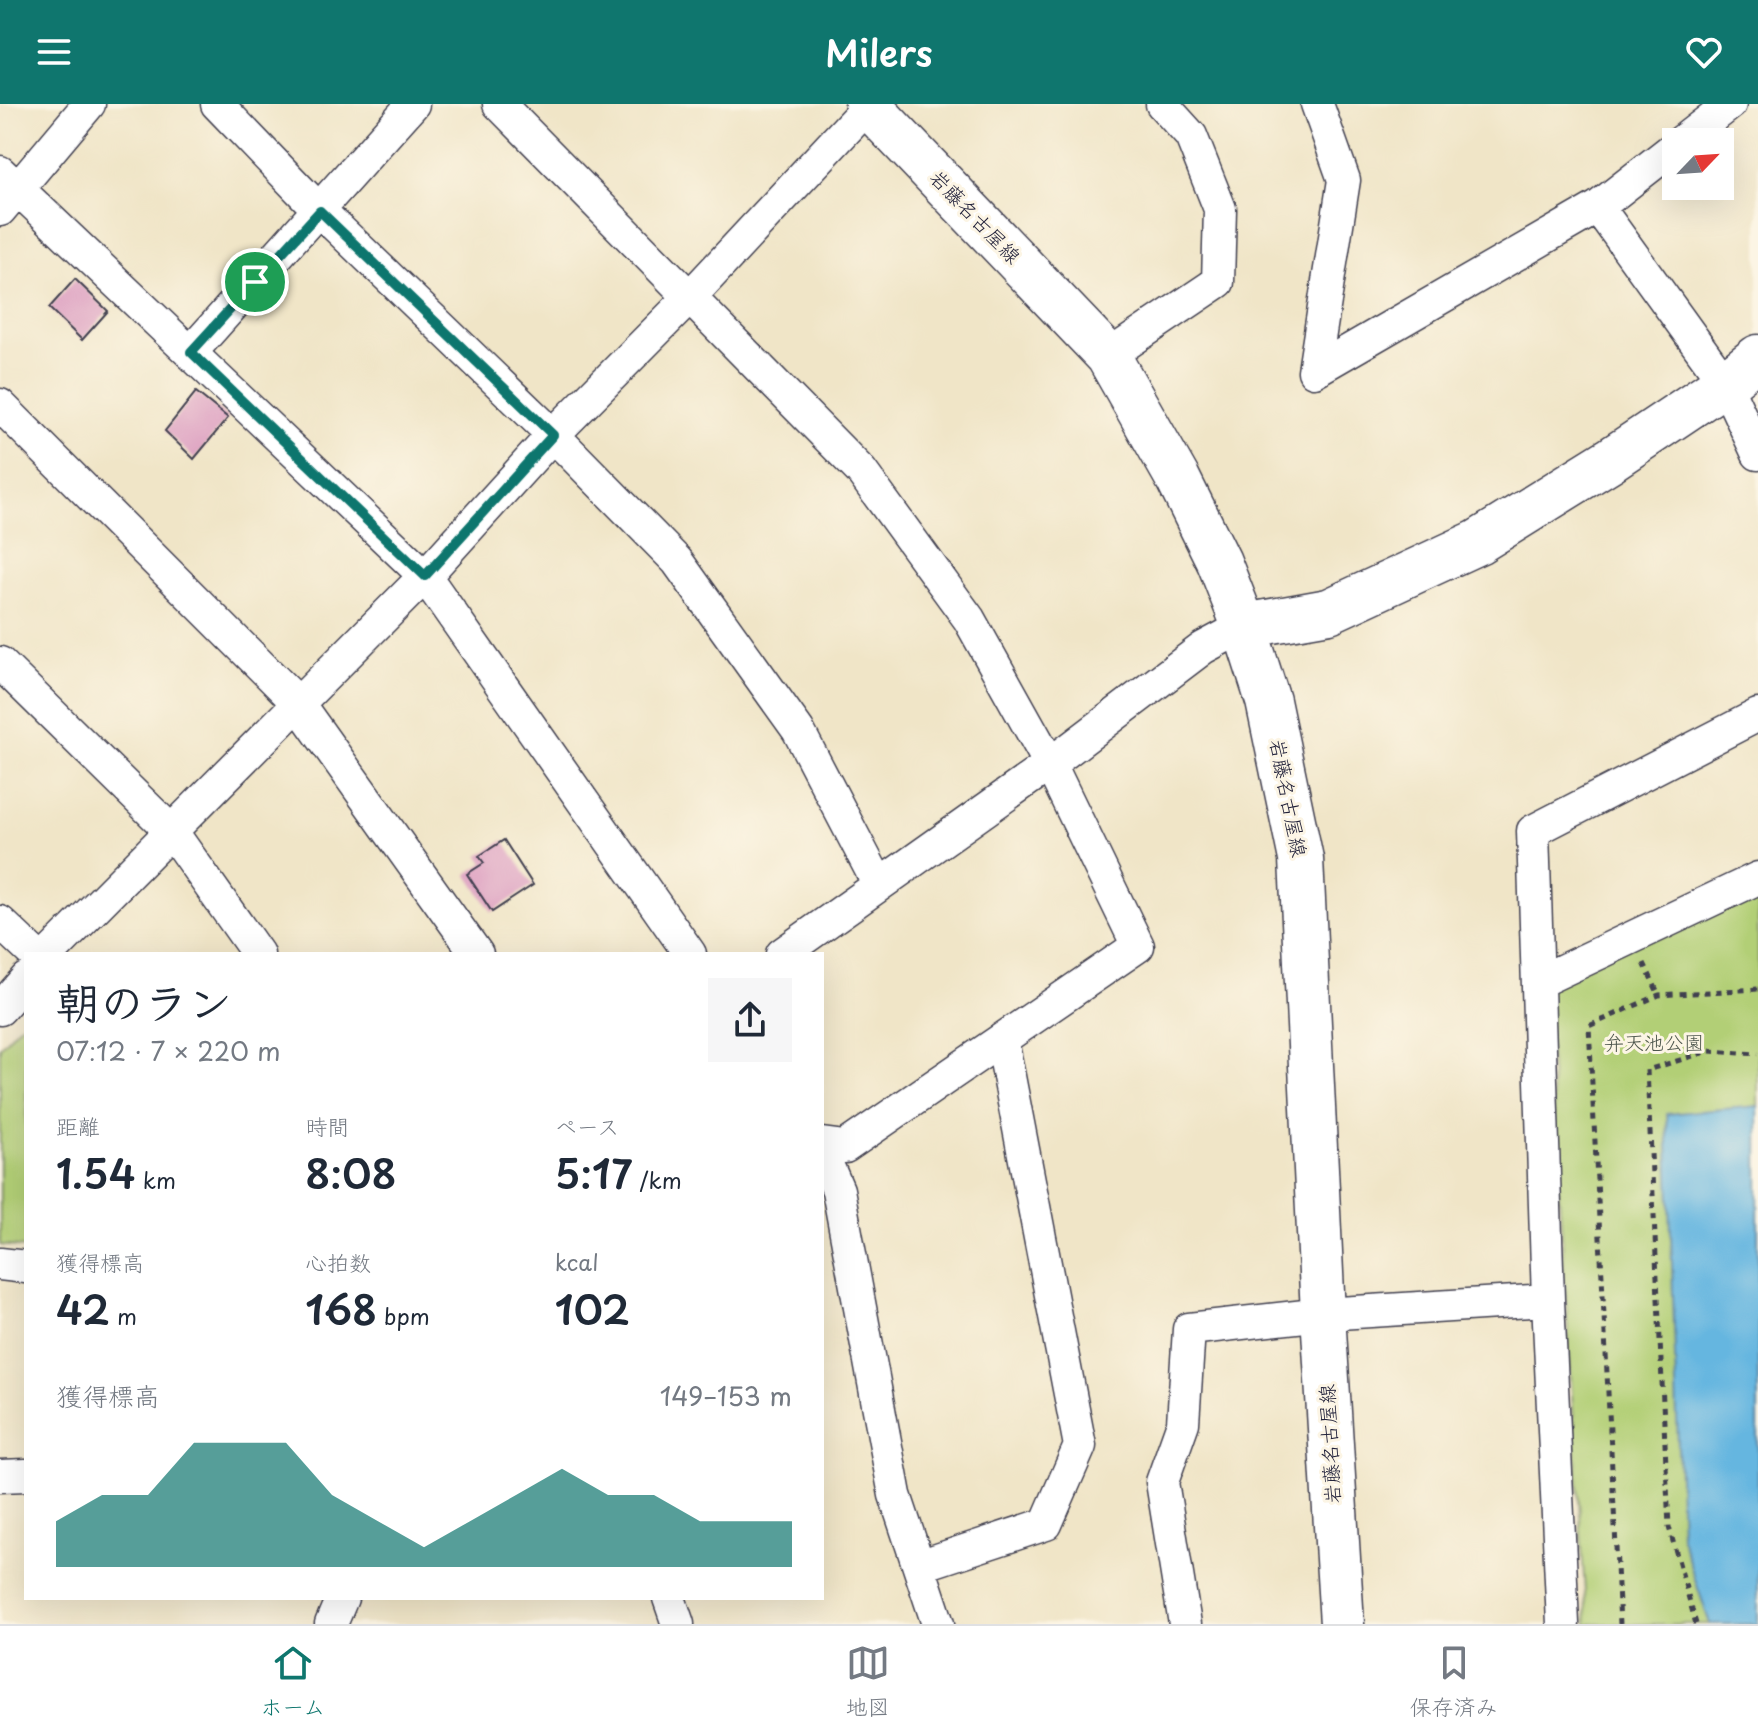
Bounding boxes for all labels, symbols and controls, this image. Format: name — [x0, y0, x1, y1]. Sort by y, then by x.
text: Milers — [825, 25, 933, 79]
icon: menu — [32, 30, 76, 74]
icon: heart — [1682, 30, 1726, 74]
north arrow — [1662, 128, 1734, 200]
map controls — [1662, 128, 1734, 200]
street label: 岩藤名古屋線 — [923, 163, 1028, 270]
pin — [221, 248, 289, 316]
icon: arrive — [233, 260, 277, 304]
street label: 岩藤名古屋線 — [1263, 736, 1315, 860]
text: 朝のラン — [56, 968, 232, 1034]
button: share — [708, 978, 792, 1062]
park label: 弁天池公園 — [1604, 1027, 1704, 1057]
text: 07:12 · 7 × 220 m — [56, 1031, 281, 1070]
text: 距離 — [56, 1109, 100, 1142]
text: 時間 — [305, 1109, 349, 1142]
text: ペース — [555, 1109, 619, 1142]
text: 1.54 — [56, 1142, 136, 1203]
text: 8:08 — [305, 1142, 397, 1203]
text: 5:17 — [555, 1142, 632, 1203]
text: km — [136, 1163, 176, 1196]
text: /km — [632, 1163, 682, 1196]
text: 獲得標高 — [56, 1245, 144, 1278]
text: 心拍数 — [305, 1245, 371, 1278]
text: kcal — [555, 1245, 599, 1278]
text: 42 — [56, 1278, 110, 1339]
text: 168 — [305, 1278, 377, 1339]
text: 102 — [555, 1278, 630, 1339]
text: m — [110, 1299, 137, 1332]
text: bpm — [377, 1299, 430, 1332]
text: 獲得標高 — [56, 1376, 160, 1415]
text: 149–153 m — [660, 1376, 792, 1415]
street label: 岩藤名古屋線 — [1311, 1383, 1347, 1505]
tab: ホーム — [260, 1641, 325, 1722]
tab: 地図 — [846, 1641, 890, 1722]
tab: 保存済み — [1410, 1641, 1498, 1722]

